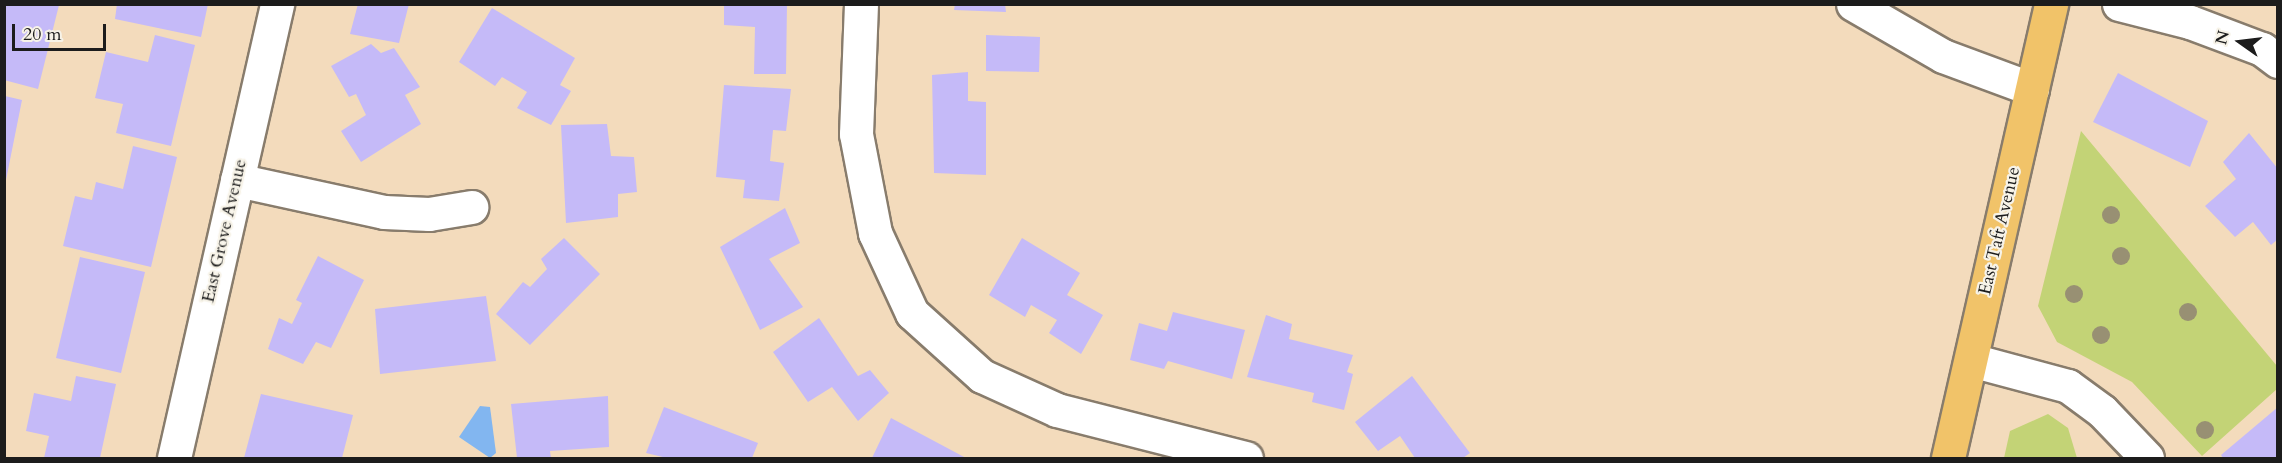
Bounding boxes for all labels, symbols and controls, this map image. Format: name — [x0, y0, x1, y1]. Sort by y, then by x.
scale bar — [15, 12, 110, 50]
north arrow — [2210, 12, 2270, 72]
text: 20 m — [23, 22, 62, 47]
text: N — [2210, 28, 2235, 47]
street label: East Grove Avenue — [198, 157, 252, 305]
street label: East Taft Avenue — [1975, 165, 2025, 297]

